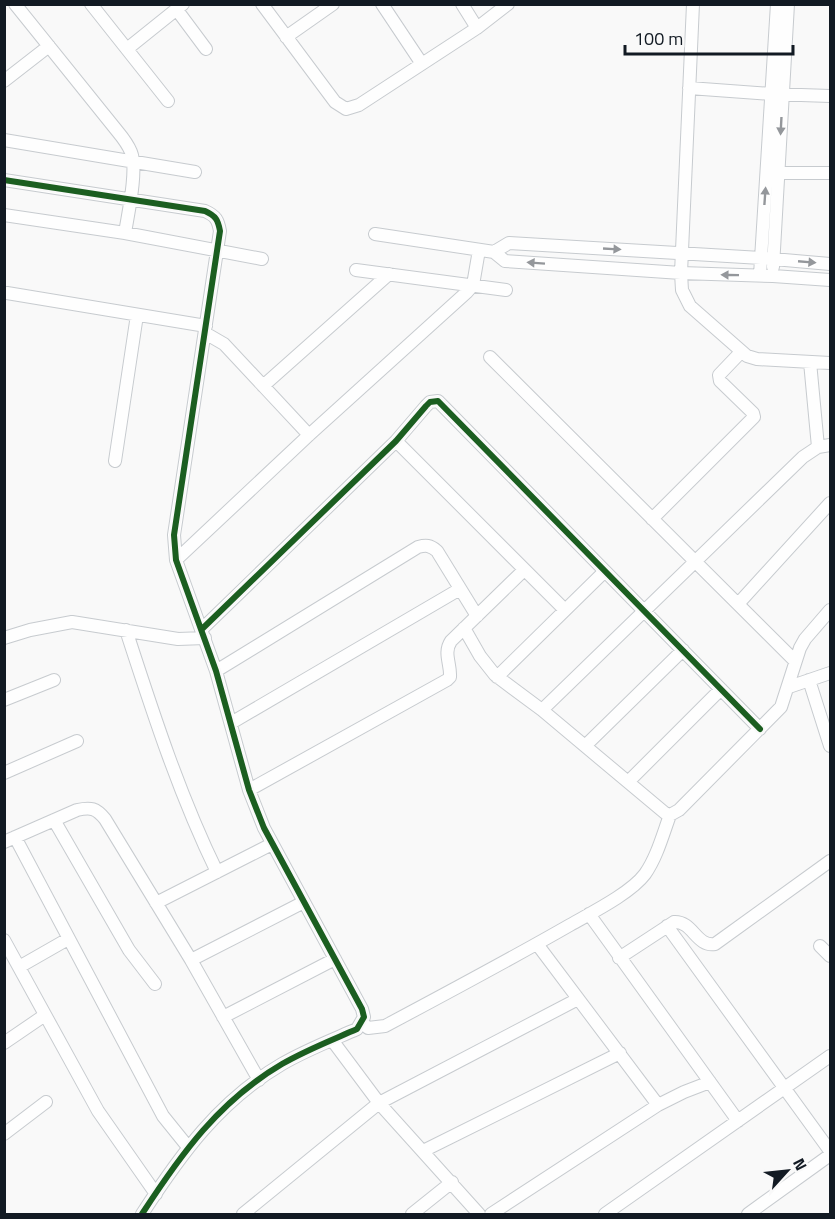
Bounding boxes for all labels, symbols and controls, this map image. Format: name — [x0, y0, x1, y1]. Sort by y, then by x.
scale bar — [625, 18, 793, 56]
text: 100 m — [634, 25, 683, 52]
one-way arrow — [776, 116, 786, 135]
one-way arrow — [760, 186, 770, 205]
one-way arrow — [603, 245, 622, 254]
one-way arrow — [798, 257, 817, 267]
one-way arrow — [526, 259, 545, 268]
one-way arrow — [721, 270, 740, 279]
north arrow — [757, 1141, 817, 1201]
text: N — [787, 1154, 814, 1175]

